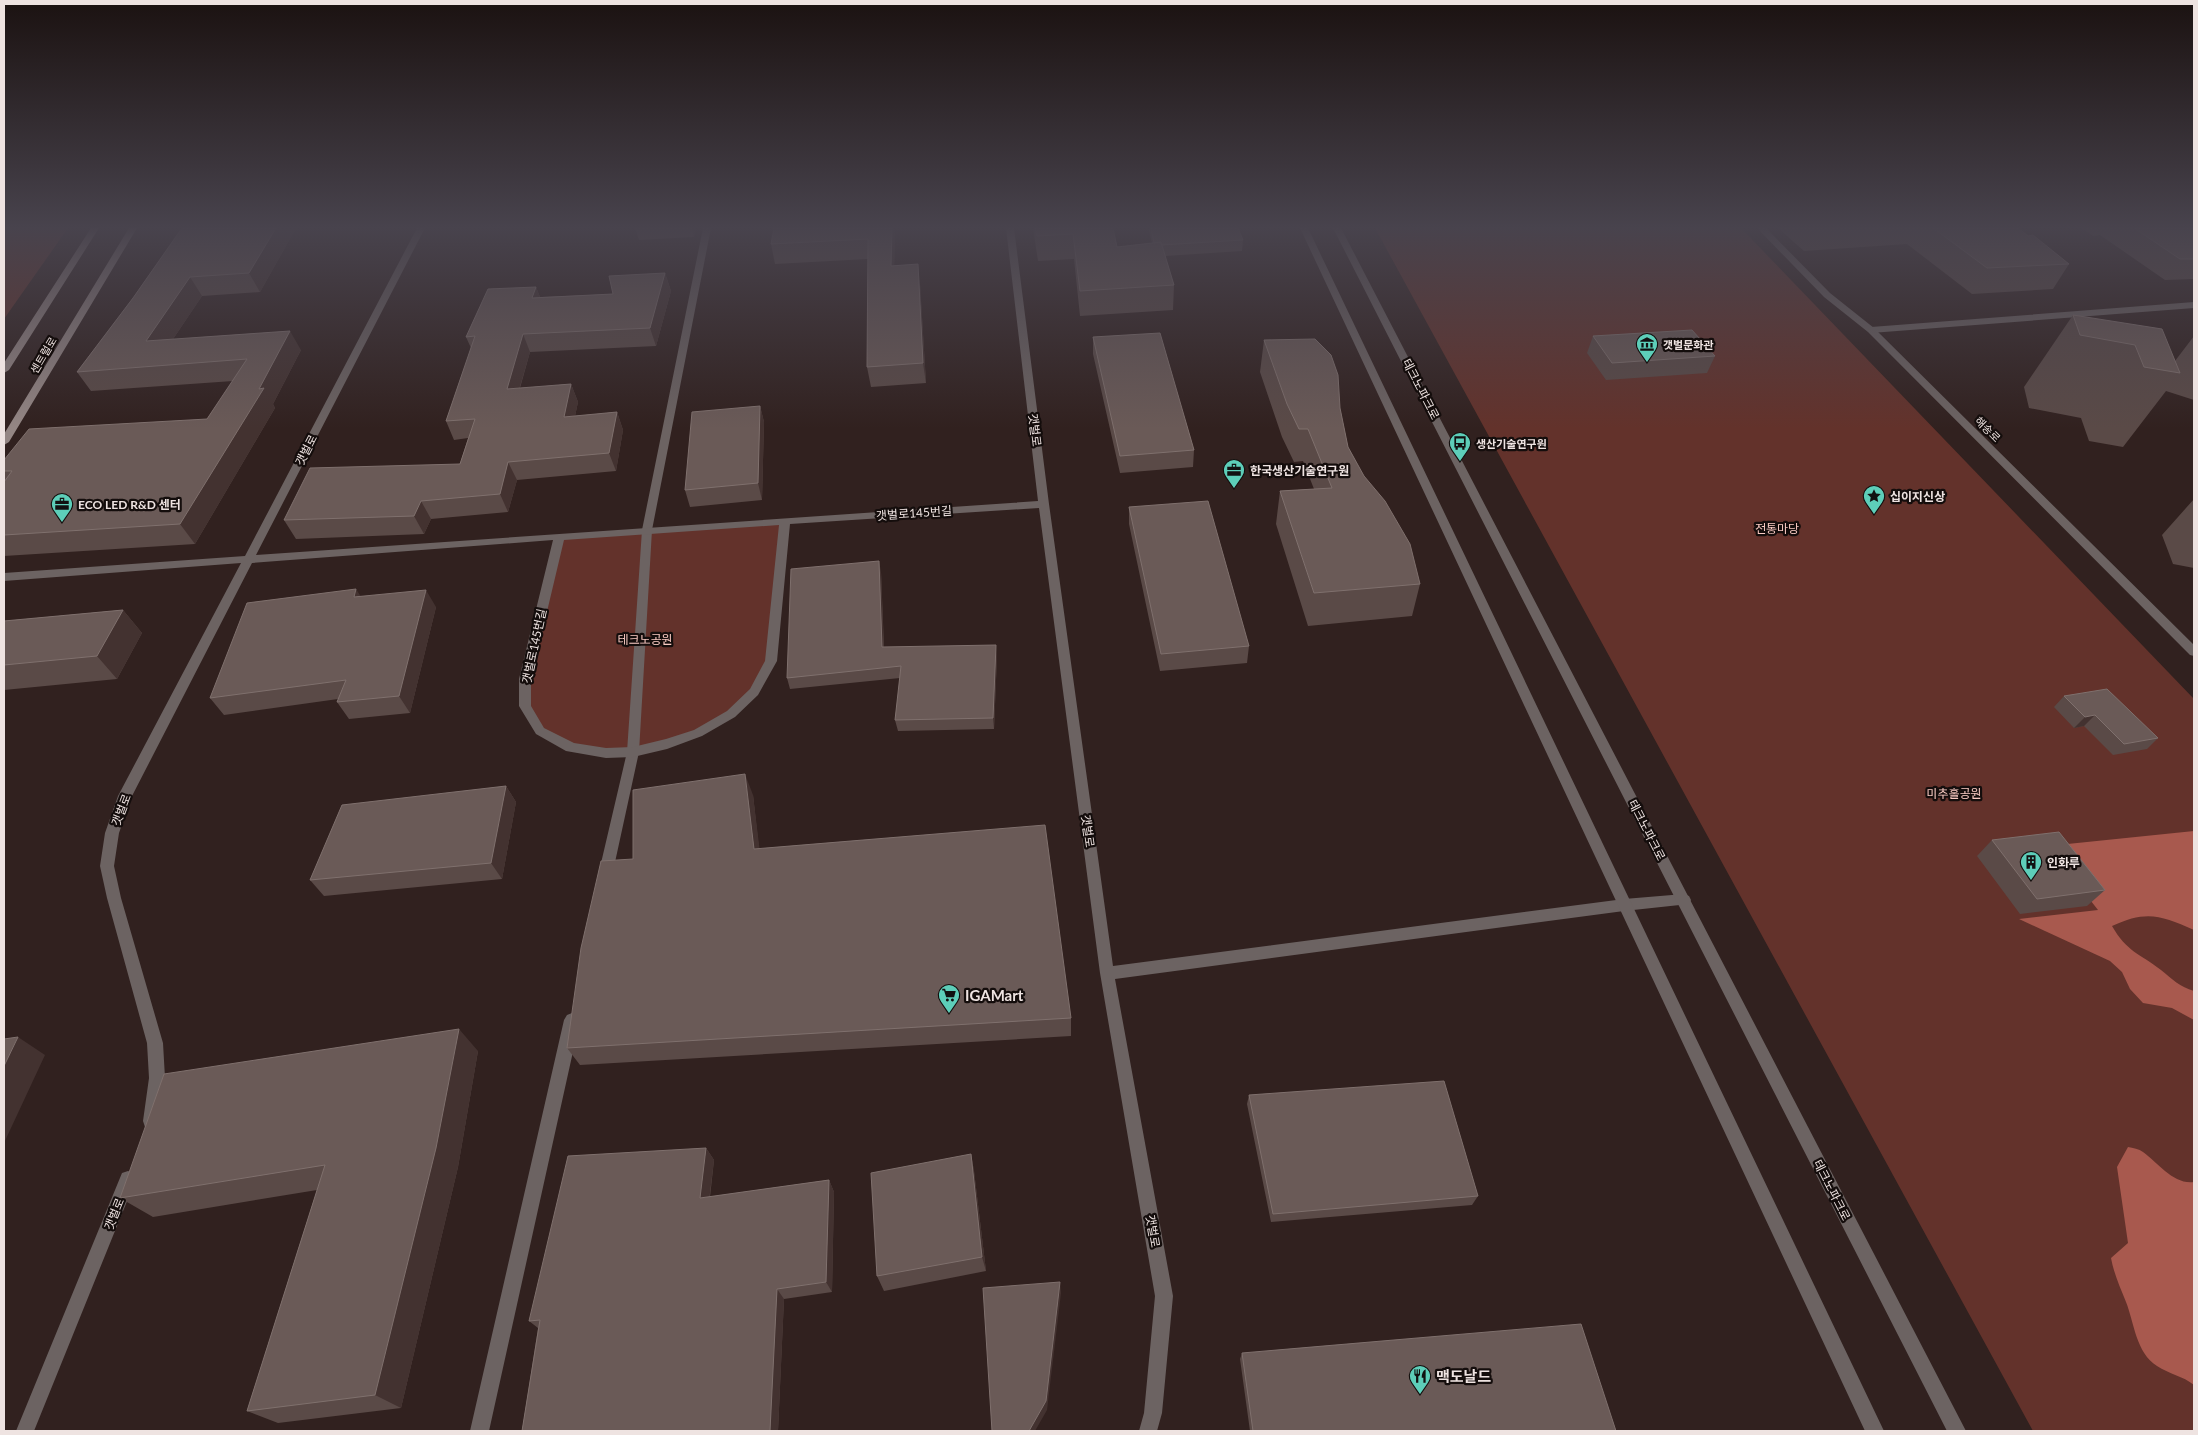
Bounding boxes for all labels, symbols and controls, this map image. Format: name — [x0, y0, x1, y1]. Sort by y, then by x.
museum icon: 갯벌문화관 — [1635, 332, 1659, 363]
street label: 센트럴로 — [27, 334, 59, 376]
place label: 갯벌문화관 — [1663, 338, 1714, 351]
street label: 테크노파크로 — [1399, 356, 1443, 422]
street label: 갯벌로 — [1026, 413, 1044, 447]
street label: 해송로 — [1973, 414, 2003, 444]
bus stop icon: 생산기술연구원 — [1448, 431, 1472, 462]
street label: 갯벌로 — [292, 432, 320, 468]
place label: 생산기술연구원 — [1476, 437, 1547, 450]
office icon: 한국생산기술연구원 — [1222, 458, 1246, 489]
place label: 한국생산기술연구원 — [1250, 463, 1349, 478]
place icon: 십이지신상 — [1862, 484, 1886, 515]
place label: 십이지신상 — [1890, 489, 1945, 504]
office icon: ECO LED R&D 센터 — [50, 492, 74, 523]
place label: ECO LED R&D 센터 — [78, 497, 181, 512]
street label: 갯벌로145번길 — [876, 503, 952, 523]
park label: 전통마당 — [1755, 521, 1799, 536]
street label: 갯벌로145번길 — [519, 607, 549, 685]
park label: 테크노공원 — [617, 632, 673, 647]
park label: 미추홀공원 — [1926, 786, 1982, 801]
street label: 갯벌로 — [108, 792, 134, 828]
street label: 테크노파크로 — [1625, 797, 1669, 863]
street label: 갯벌로 — [1078, 814, 1098, 848]
building icon: 인화루 — [2019, 850, 2043, 881]
place label: 인화루 — [2047, 855, 2080, 870]
supermarket icon: IGAMart — [937, 983, 961, 1014]
place label: IGAMart — [965, 986, 1024, 1004]
street label: 테크노파크로 — [1810, 1157, 1854, 1223]
street label: 갯벌로 — [101, 1196, 127, 1232]
street label: 갯벌로 — [1143, 1213, 1163, 1249]
restaurant icon: 맥도날드 — [1408, 1364, 1432, 1395]
place label: 맥도날드 — [1436, 1367, 1491, 1385]

